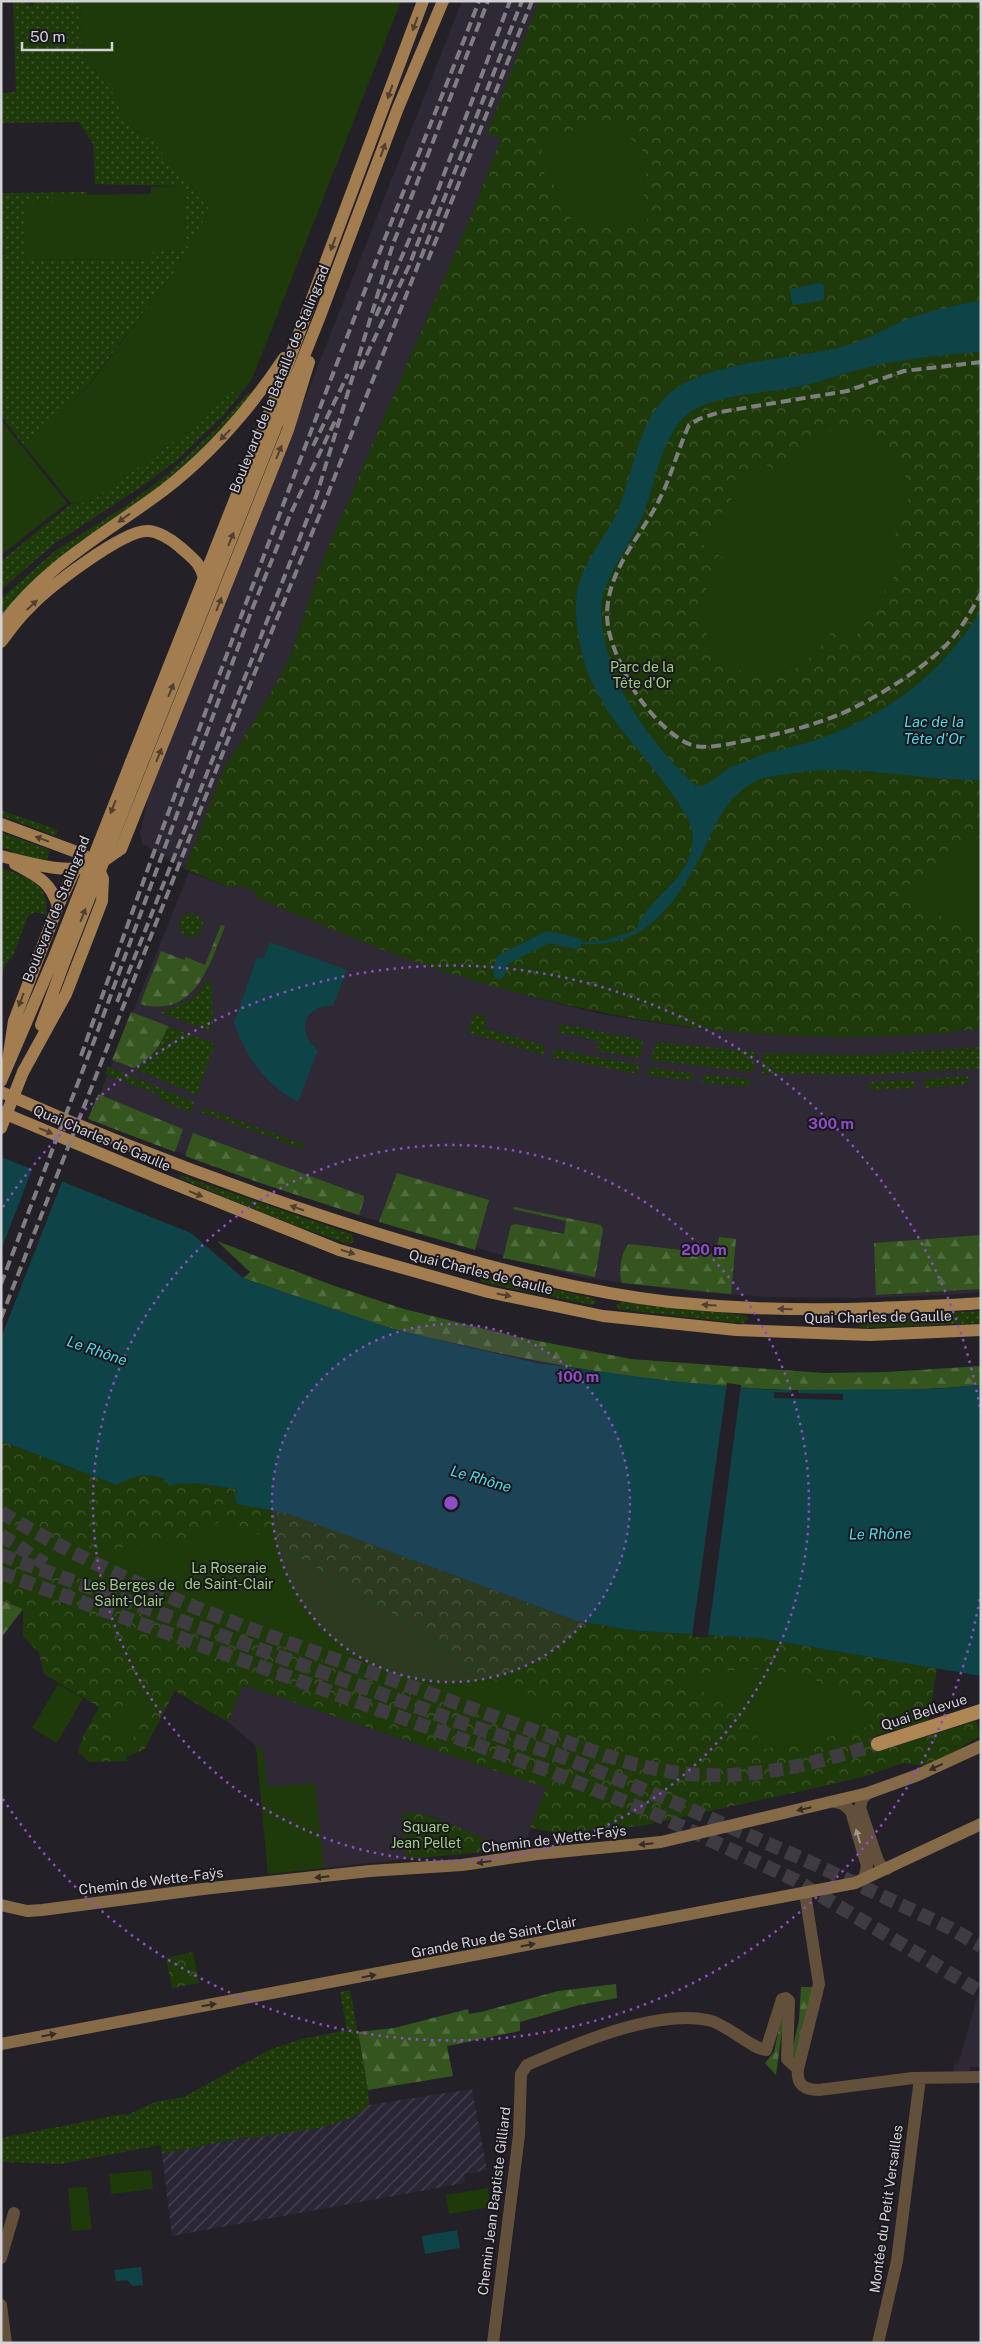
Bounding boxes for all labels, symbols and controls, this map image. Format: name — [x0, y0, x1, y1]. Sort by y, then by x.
one-way arrow — [411, 16, 418, 31]
scale bar — [22, 20, 112, 52]
text: 50 m — [30, 28, 65, 45]
one-way arrow — [386, 85, 394, 100]
one-way arrow — [380, 142, 387, 157]
one-way arrow — [329, 237, 337, 252]
street label: Boulevard de la Bataille de Stalingrad — [226, 263, 332, 495]
one-way arrow — [219, 429, 231, 441]
one-way arrow — [275, 445, 283, 460]
one-way arrow — [117, 513, 131, 523]
one-way arrow — [228, 532, 236, 546]
one-way arrow — [216, 597, 224, 611]
one-way arrow — [26, 599, 38, 611]
park label: Parc de la Tête d'Or — [610, 659, 674, 691]
one-way arrow — [167, 682, 175, 697]
water label: Lac de la Tête d'Or — [904, 713, 965, 747]
one-way arrow — [156, 748, 164, 762]
one-way arrow — [109, 800, 117, 814]
street label: Boulevard de Stalingrad — [19, 833, 93, 985]
one-way arrow — [34, 835, 49, 843]
one-way arrow — [80, 907, 87, 922]
one-way arrow — [17, 993, 25, 1007]
street label: Quai Charles de Gaulle — [31, 1102, 173, 1174]
text: 300 m — [808, 1115, 854, 1132]
one-way arrow — [39, 1128, 53, 1136]
one-way arrow — [189, 1190, 203, 1198]
one-way arrow — [289, 1204, 304, 1211]
text: 200 m — [681, 1241, 727, 1258]
street label: Quai Charles de Gaulle — [407, 1246, 555, 1298]
one-way arrow — [340, 1249, 355, 1257]
one-way arrow — [497, 1292, 513, 1300]
one-way arrow — [701, 1300, 717, 1308]
one-way arrow — [777, 1305, 793, 1313]
street label: Quai Charles de Gaulle — [804, 1308, 952, 1326]
water label: Le Rhône — [65, 1332, 130, 1369]
text: 100 m — [557, 1368, 599, 1385]
water label: Le Rhône — [449, 1462, 514, 1495]
centre of rings — [442, 1494, 460, 1512]
water label: Le Rhône — [849, 1524, 911, 1543]
park label: La Roseraie de Saint-Clair — [185, 1560, 273, 1592]
park label: Les Berges de Saint-Clair — [83, 1577, 175, 1609]
street label: Quai Bellevue — [879, 1691, 969, 1733]
one-way arrow — [929, 1763, 943, 1771]
one-way arrow — [797, 1805, 812, 1813]
park label: Square Jean Pellet — [391, 1819, 461, 1851]
street label: Chemin de Wette-Faÿs — [481, 1822, 627, 1856]
one-way arrow — [854, 1829, 862, 1844]
one-way arrow — [637, 1840, 653, 1848]
one-way arrow — [476, 1858, 492, 1866]
street label: Chemin de Wette-Faÿs — [78, 1864, 224, 1898]
one-way arrow — [314, 1873, 330, 1881]
street label: Grande Rue de Saint-Clair — [410, 1913, 578, 1961]
one-way arrow — [521, 1941, 537, 1949]
one-way arrow — [361, 1972, 376, 1980]
one-way arrow — [201, 2001, 217, 2009]
one-way arrow — [42, 2031, 57, 2039]
street label: Chemin Jean Baptiste Gilliard — [474, 2106, 514, 2296]
street label: Montée du Petit Versailles — [866, 2124, 906, 2294]

